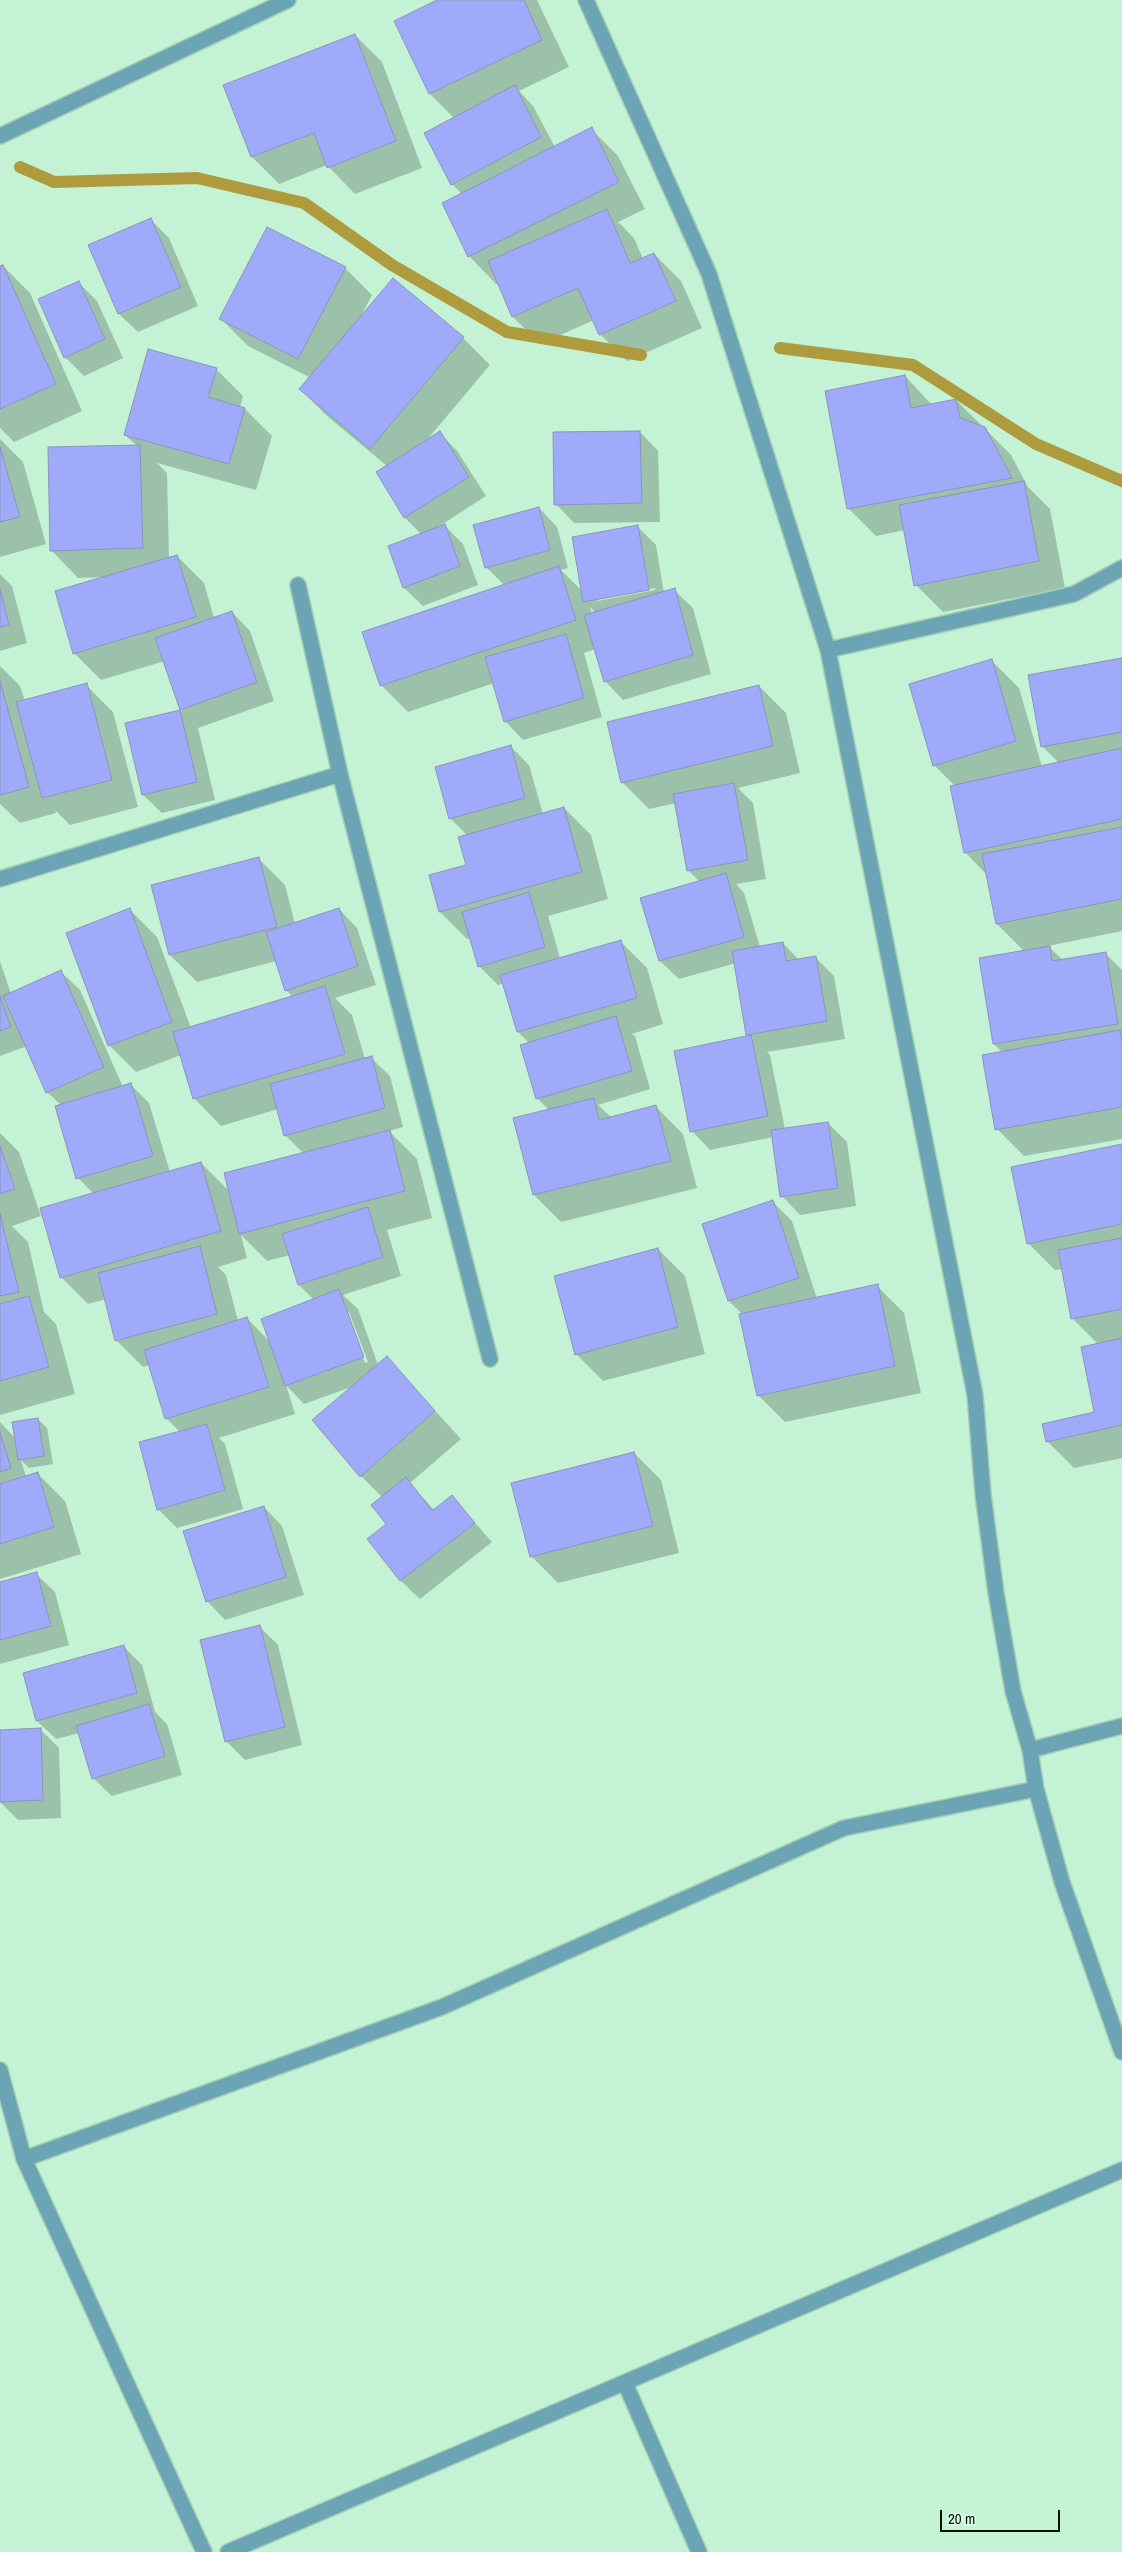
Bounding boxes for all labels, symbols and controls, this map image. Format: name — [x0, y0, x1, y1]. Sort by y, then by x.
scale bar — [942, 2500, 1062, 2532]
text: 20 m — [948, 2508, 975, 2529]

